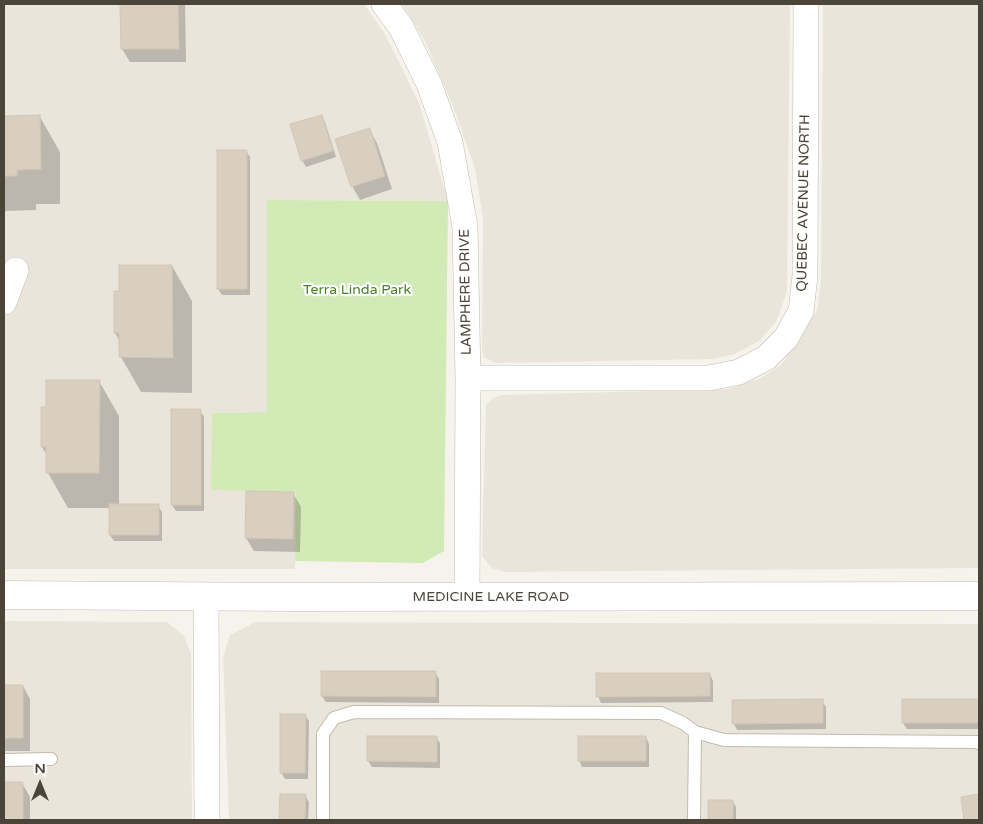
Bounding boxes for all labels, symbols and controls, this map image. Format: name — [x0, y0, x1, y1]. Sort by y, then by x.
street label: QUEBEC AVENUE NORTH — [794, 114, 814, 292]
street label: LAMPHERE DRIVE — [456, 229, 476, 355]
park label: Terra Linda Park — [303, 282, 411, 298]
street label: MEDICINE LAKE ROAD — [413, 589, 569, 605]
north arrow — [15, 759, 65, 809]
text: N — [34, 760, 46, 777]

